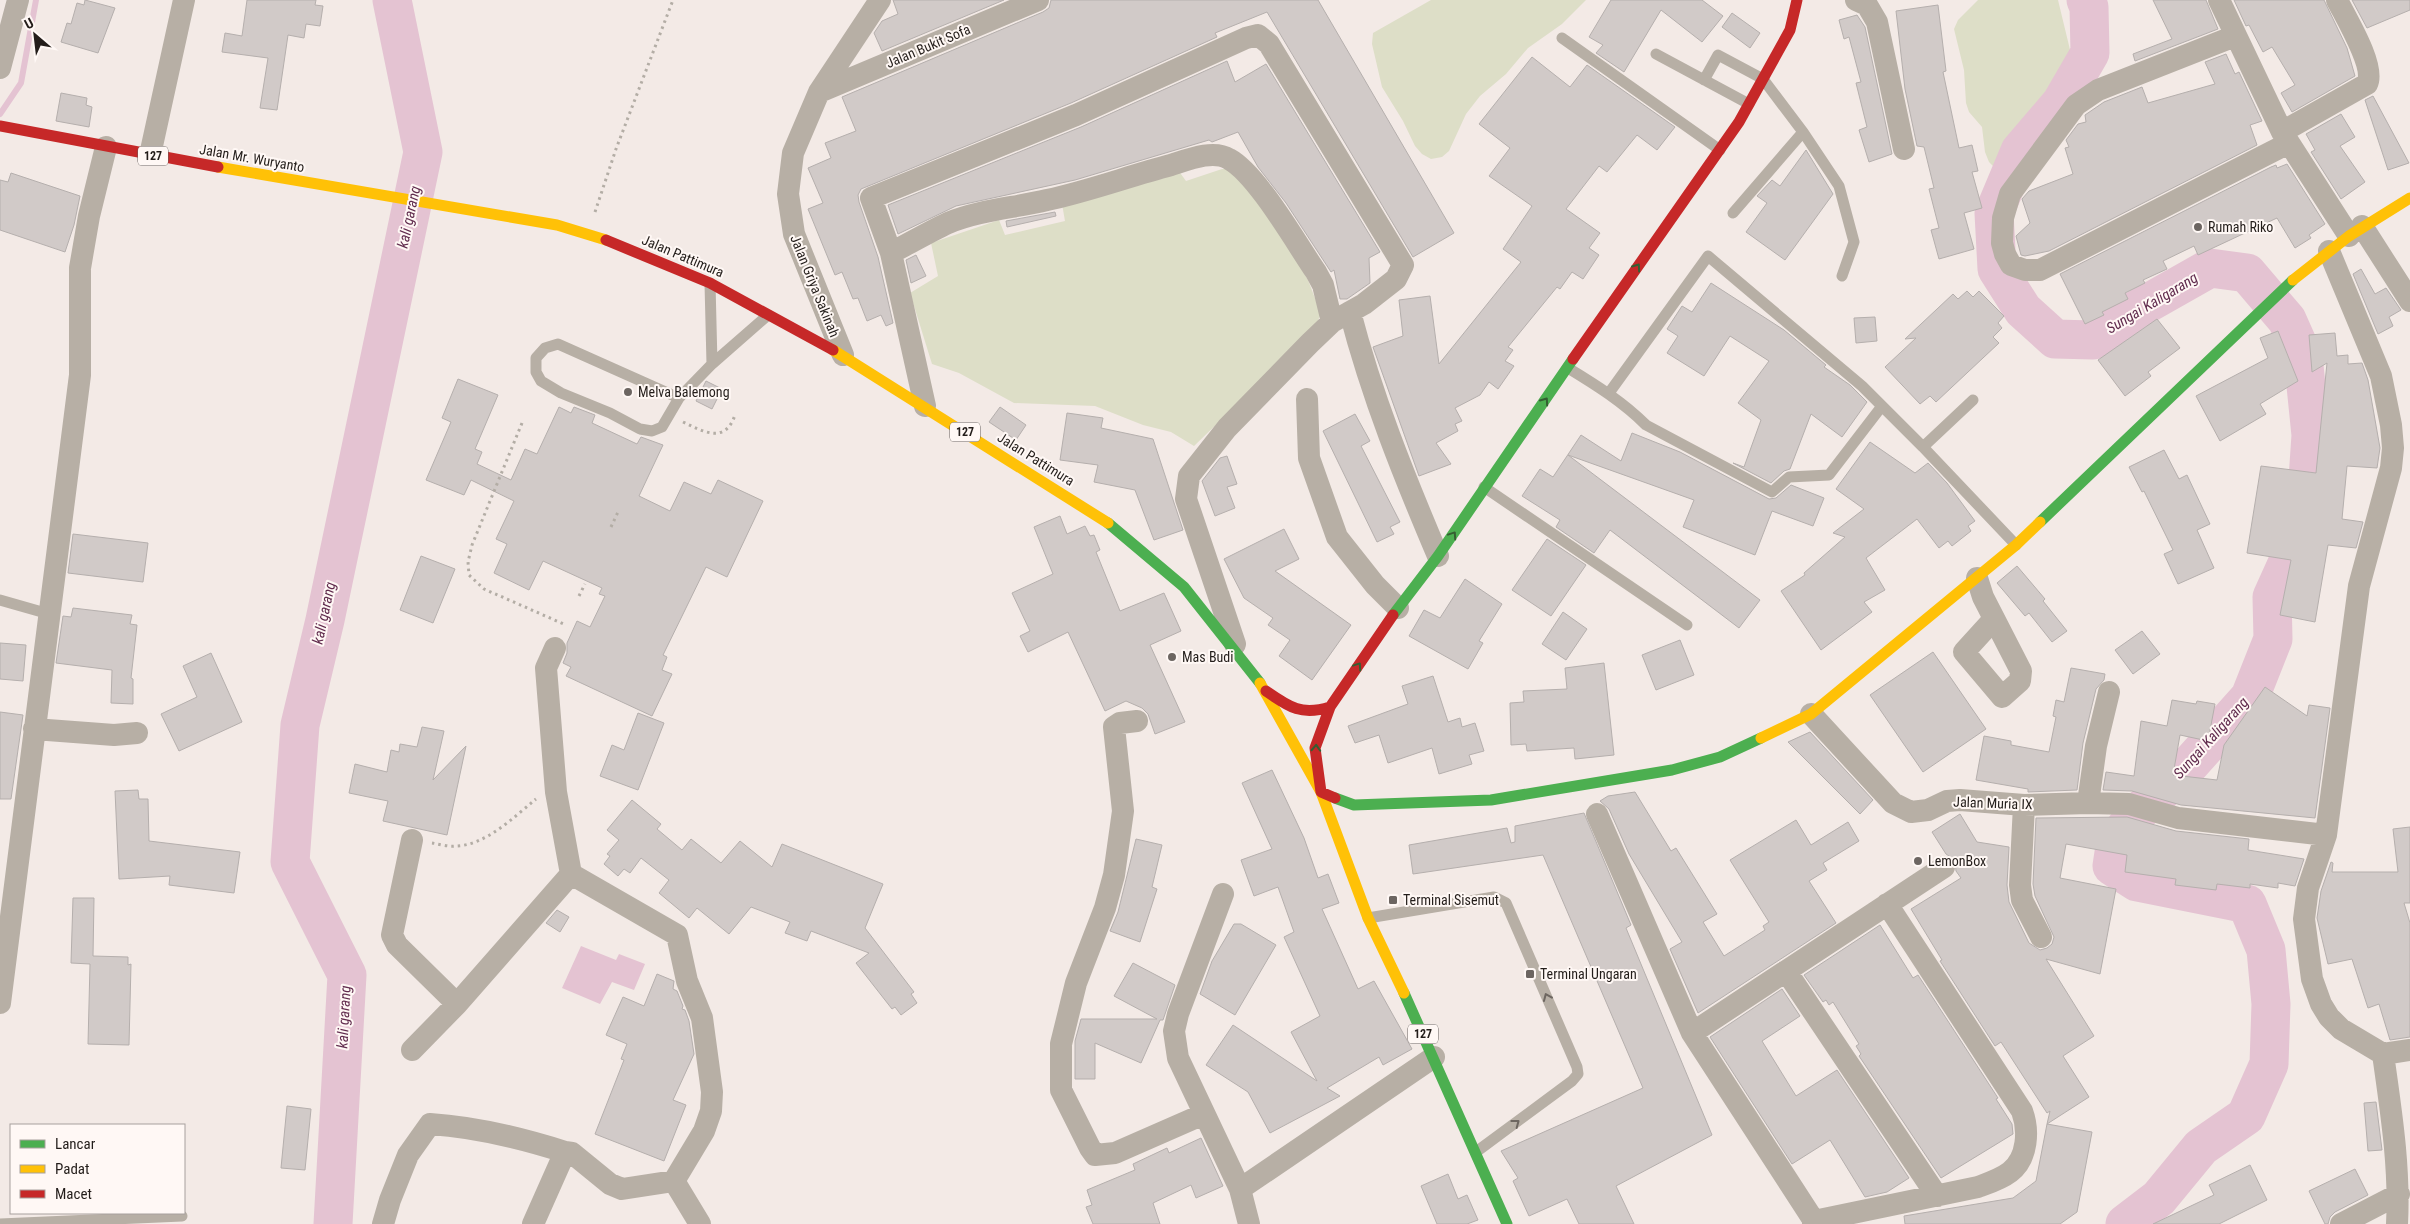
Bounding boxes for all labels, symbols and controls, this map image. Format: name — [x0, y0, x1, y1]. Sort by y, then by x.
north arrow — [10, 10, 60, 60]
text: U — [22, 15, 36, 32]
street label: Jalan Bukit Sofa — [883, 21, 973, 71]
street label: Jalan Mr. Wuryanto — [198, 141, 306, 175]
road number: 127 — [138, 146, 168, 166]
water label: kali garang — [394, 184, 424, 250]
place label: Rumah Riko — [2208, 219, 2273, 235]
marker: Rumah Riko — [2192, 221, 2204, 233]
street label: Jalan Pattimura — [640, 232, 726, 280]
street label: Jalan Griya Sakinah — [787, 233, 843, 339]
one-way arrow — [1631, 263, 1640, 273]
water label: Sungai Kaligarang — [2103, 269, 2201, 337]
place label: Melva Balemong — [638, 384, 730, 400]
marker: Melva Balemong — [622, 386, 634, 398]
one-way arrow — [1539, 397, 1548, 407]
road number: 127 — [950, 422, 980, 442]
street label: Jalan Pattimura — [995, 429, 1077, 489]
one-way arrow — [1446, 531, 1456, 540]
water label: kali garang — [309, 580, 339, 646]
place label: Mas Budi — [1182, 649, 1233, 665]
marker: Mas Budi — [1166, 651, 1178, 663]
one-way arrow — [1352, 663, 1361, 672]
water label: Sungai Kaligarang — [2170, 693, 2252, 783]
one-way arrow — [1311, 744, 1322, 752]
street label: Jalan Muria IX — [1953, 794, 2033, 812]
place label: LemonBox — [1928, 853, 1986, 869]
marker: LemonBox — [1912, 855, 1924, 867]
place label: Terminal Sisemut — [1403, 892, 1499, 908]
marker: Terminal Sisemut — [1387, 894, 1399, 906]
place label: Terminal Ungaran — [1540, 966, 1637, 982]
marker: Terminal Ungaran — [1524, 968, 1536, 980]
water label: kali garang — [333, 985, 355, 1049]
one-way arrow — [1542, 993, 1553, 1002]
road number: 127 — [1408, 1024, 1438, 1044]
one-way arrow — [1510, 1120, 1519, 1128]
legend — [10, 1124, 185, 1214]
text: Lancar — [55, 1135, 96, 1153]
text: Padat — [55, 1160, 89, 1178]
text: Macet — [55, 1185, 92, 1203]

